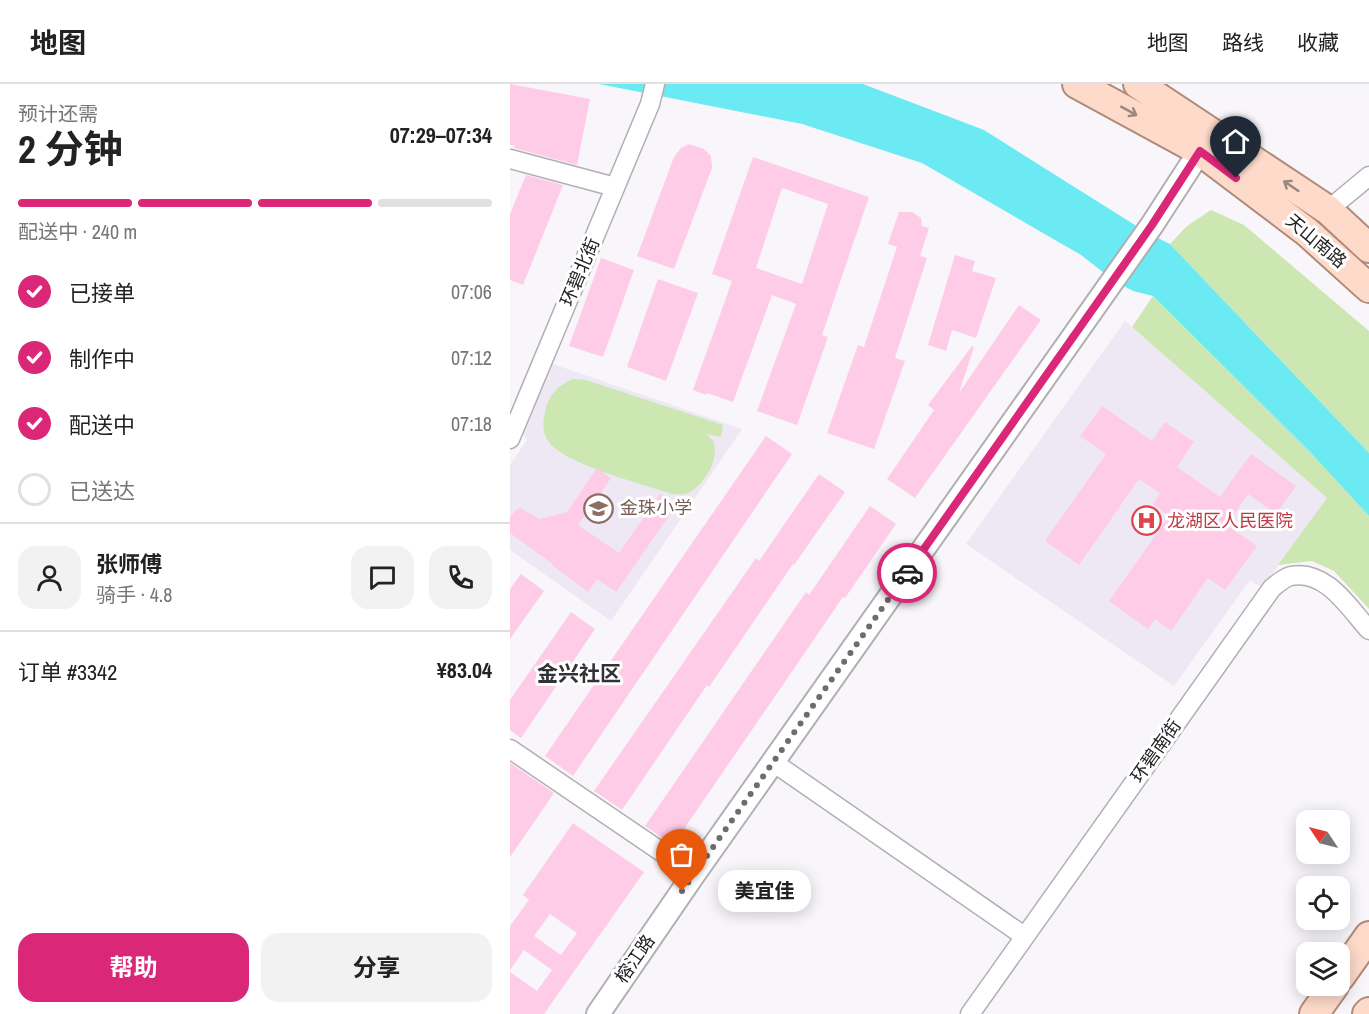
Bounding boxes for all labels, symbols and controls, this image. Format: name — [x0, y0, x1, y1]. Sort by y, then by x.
text: 地图 — [30, 24, 86, 62]
text: 地图 — [1147, 28, 1189, 57]
text: 路线 — [1222, 28, 1264, 57]
text: 收藏 — [1297, 28, 1339, 57]
text: 预计还需 — [18, 100, 98, 127]
one-way arrow — [1120, 105, 1137, 117]
pin — [1210, 116, 1261, 178]
text: 07:29–07:34 — [390, 120, 492, 150]
text: 2 分钟 — [18, 123, 123, 175]
icon: home — [1219, 125, 1252, 158]
one-way arrow — [1283, 180, 1300, 192]
street label: 天山南路 — [1281, 208, 1352, 273]
text: 配送中 · 240 m — [18, 218, 137, 245]
street label: 环碧北街 — [554, 234, 605, 310]
icon: check — [18, 275, 51, 308]
text: 已接单 — [69, 278, 135, 308]
text: 07:06 — [451, 278, 492, 305]
icon: check — [18, 341, 51, 374]
text: 制作中 — [69, 344, 135, 374]
text: 07:12 — [451, 344, 492, 371]
icon: check — [18, 407, 51, 440]
text: 配送中 — [69, 410, 135, 440]
text: 07:18 — [451, 410, 492, 437]
text: 已送达 — [69, 476, 135, 506]
school or university icon: 金珠小学 — [583, 492, 615, 524]
place label: 金珠小学 — [620, 495, 692, 520]
hospital icon: 龙湖区人民医院 — [1130, 505, 1162, 537]
place label: 龙湖区人民医院 — [1167, 508, 1293, 533]
courier — [877, 543, 937, 603]
button: person — [18, 546, 81, 609]
button: chat — [351, 546, 414, 609]
button: phone — [429, 546, 492, 609]
text: 张师傅 — [96, 549, 162, 579]
icon: car — [891, 557, 924, 590]
text: 骑手 · 4.8 — [96, 581, 172, 608]
text: ¥83.04 — [437, 655, 492, 685]
text: 订单 #3342 — [18, 657, 117, 687]
district label: 金兴社区 — [537, 659, 621, 688]
street label: 环碧南街 — [1125, 714, 1186, 787]
north arrow — [1296, 810, 1350, 864]
map controls — [1296, 810, 1350, 996]
pin — [656, 829, 707, 891]
icon: bag — [665, 838, 698, 871]
callout: 美宜佳 — [718, 870, 811, 912]
button: locate — [1296, 876, 1350, 930]
text: 美宜佳 — [735, 877, 795, 904]
street label: 榕江路 — [609, 929, 660, 988]
button: 帮助 — [18, 933, 249, 1002]
button: 分享 — [261, 933, 492, 1002]
button: layers — [1296, 942, 1350, 996]

